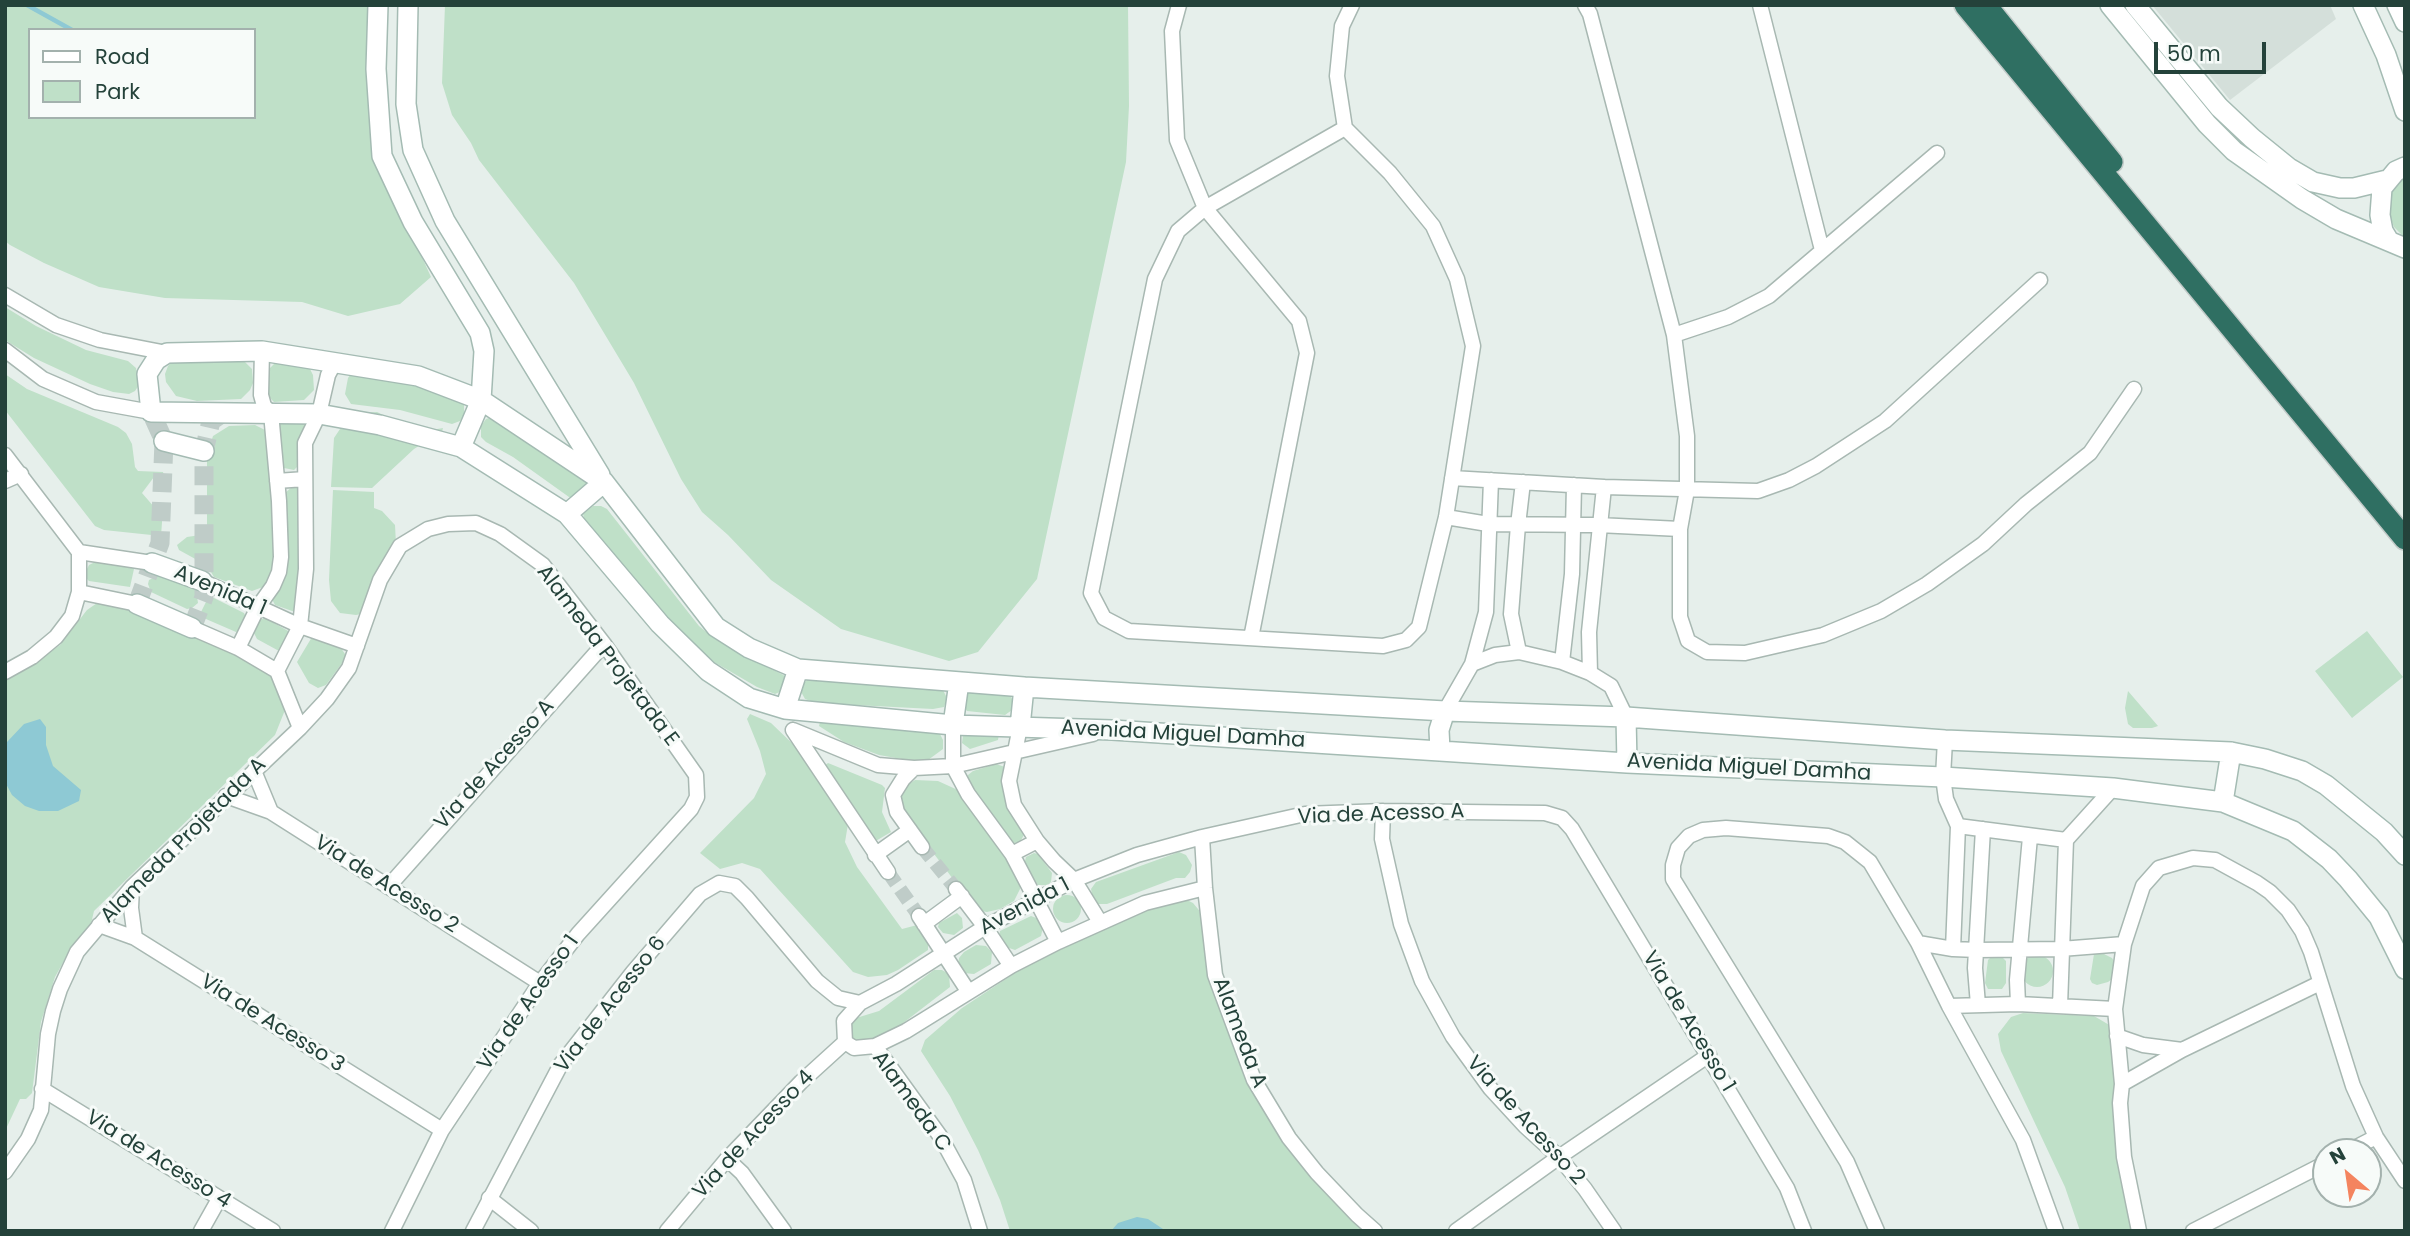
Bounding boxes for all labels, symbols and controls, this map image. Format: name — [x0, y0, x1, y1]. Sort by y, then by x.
legend — [28, 28, 256, 119]
scale bar — [2158, 28, 2270, 72]
text: 50 m — [2167, 39, 2221, 68]
text: Road — [95, 42, 150, 71]
text: Park — [95, 77, 140, 106]
street label: Avenida 1 — [170, 560, 270, 622]
street label: Alameda Projetada E — [531, 560, 683, 752]
street label: Via de Acesso A — [430, 695, 560, 835]
street label: Avenida Miguel Damha — [1060, 716, 1306, 754]
street label: Avenida Miguel Damha — [1626, 749, 1872, 787]
street label: Alameda Projetada A — [96, 753, 272, 929]
street label: Via de Acesso A — [1297, 799, 1465, 831]
street label: Via de Acesso 2 — [309, 831, 463, 939]
street label: Avenida 1 — [976, 873, 1074, 941]
street label: Via de Acesso 1 — [473, 930, 585, 1076]
street label: Via de Acesso 6 — [550, 932, 672, 1078]
street label: Via de Acesso 1 — [1636, 947, 1740, 1097]
street label: Via de Acesso 3 — [195, 970, 349, 1078]
street label: Alameda A — [1206, 974, 1272, 1092]
street label: Alameda C — [866, 1047, 956, 1157]
street label: Via de Acesso 2 — [1460, 1051, 1590, 1191]
street label: Via de Acesso 4 — [688, 1066, 820, 1204]
street label: Via de Acesso 4 — [81, 1105, 235, 1215]
north arrow — [2312, 1138, 2382, 1208]
text: N — [2325, 1141, 2350, 1171]

